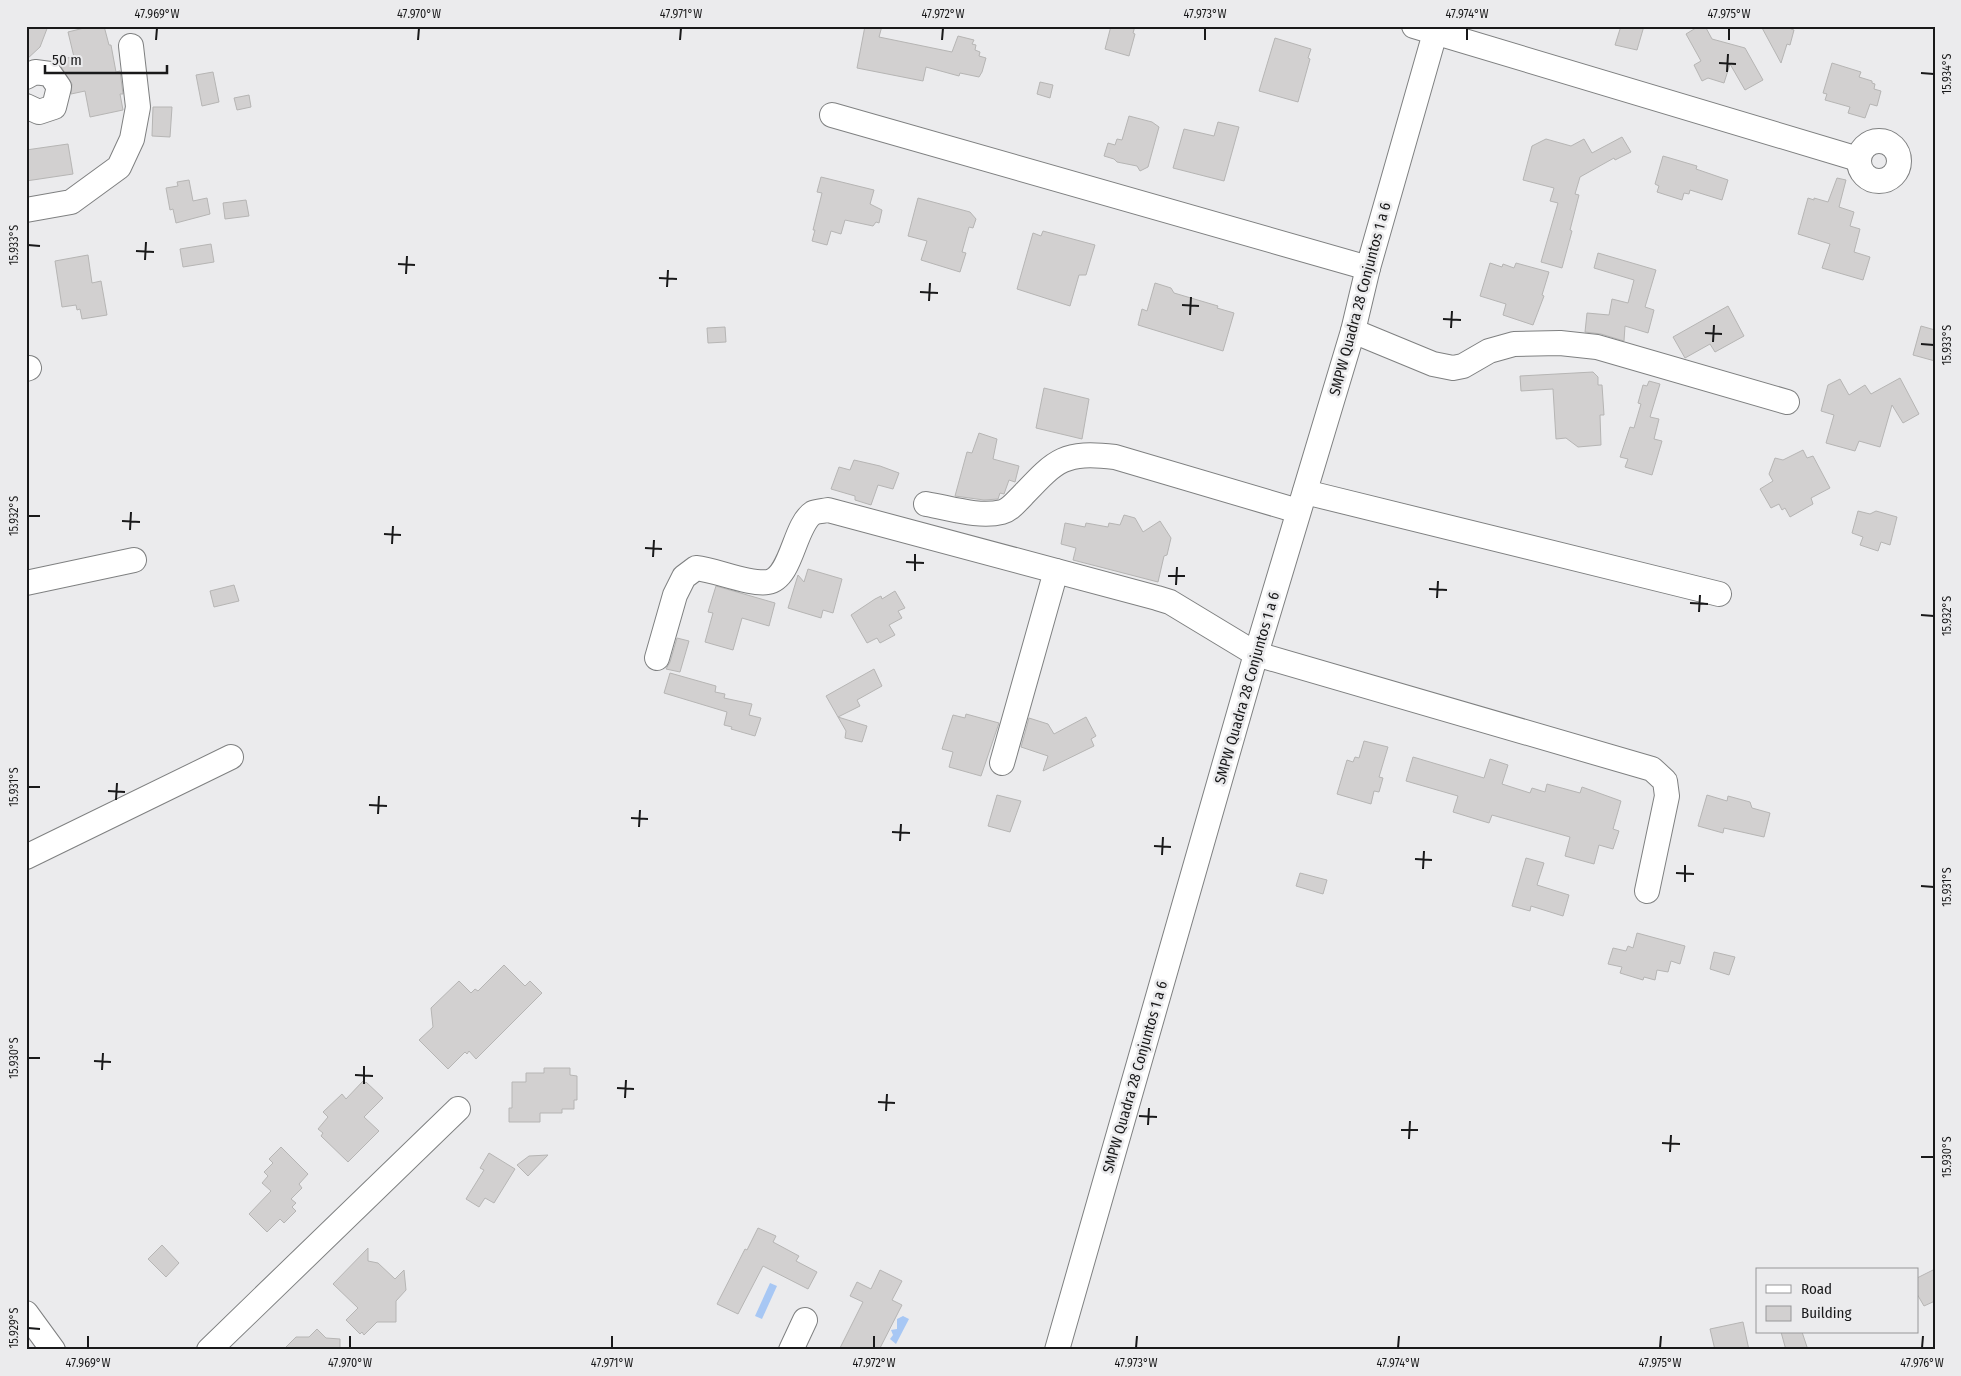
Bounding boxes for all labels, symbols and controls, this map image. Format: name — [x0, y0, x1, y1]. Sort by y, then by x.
text: 47.969°W — [135, 7, 179, 21]
text: 47.970°W — [397, 7, 441, 21]
text: 47.971°W — [660, 7, 702, 21]
text: 47.972°W — [922, 7, 965, 21]
text: 47.973°W — [1183, 7, 1227, 21]
text: 47.974°W — [1445, 7, 1489, 21]
text: 47.975°W — [1707, 7, 1751, 21]
scale bar — [45, 42, 168, 74]
text: 50 m — [52, 51, 82, 69]
text: 15.934°S — [1940, 54, 1954, 94]
street label: SMPW Quadra 28 Conjuntos 1 a 6 — [1326, 200, 1394, 398]
text: 15.933°S — [7, 225, 21, 265]
text: 15.933°S — [1940, 325, 1954, 365]
text: 15.932°S — [7, 496, 21, 536]
street label: SMPW Quadra 28 Conjuntos 1 a 6 — [1211, 590, 1283, 786]
text: 15.932°S — [1940, 596, 1954, 636]
text: 15.931°S — [7, 767, 21, 807]
text: 15.931°S — [1940, 867, 1954, 907]
street label: SMPW Quadra 28 Conjuntos 1 a 6 — [1099, 979, 1171, 1175]
text: 15.930°S — [7, 1037, 21, 1079]
text: 15.930°S — [1940, 1136, 1954, 1178]
legend — [1756, 1268, 1918, 1334]
text: Road — [1801, 1280, 1832, 1298]
text: Building — [1801, 1304, 1852, 1322]
text: 15.929°S — [7, 1308, 21, 1348]
text: 47.969°W — [66, 1356, 110, 1370]
text: 47.970°W — [328, 1356, 372, 1370]
text: 47.971°W — [591, 1356, 633, 1370]
text: 47.972°W — [853, 1356, 896, 1370]
text: 47.973°W — [1114, 1356, 1158, 1370]
text: 47.974°W — [1376, 1356, 1420, 1370]
text: 47.975°W — [1638, 1356, 1682, 1370]
text: 47.976°W — [1900, 1356, 1944, 1370]

